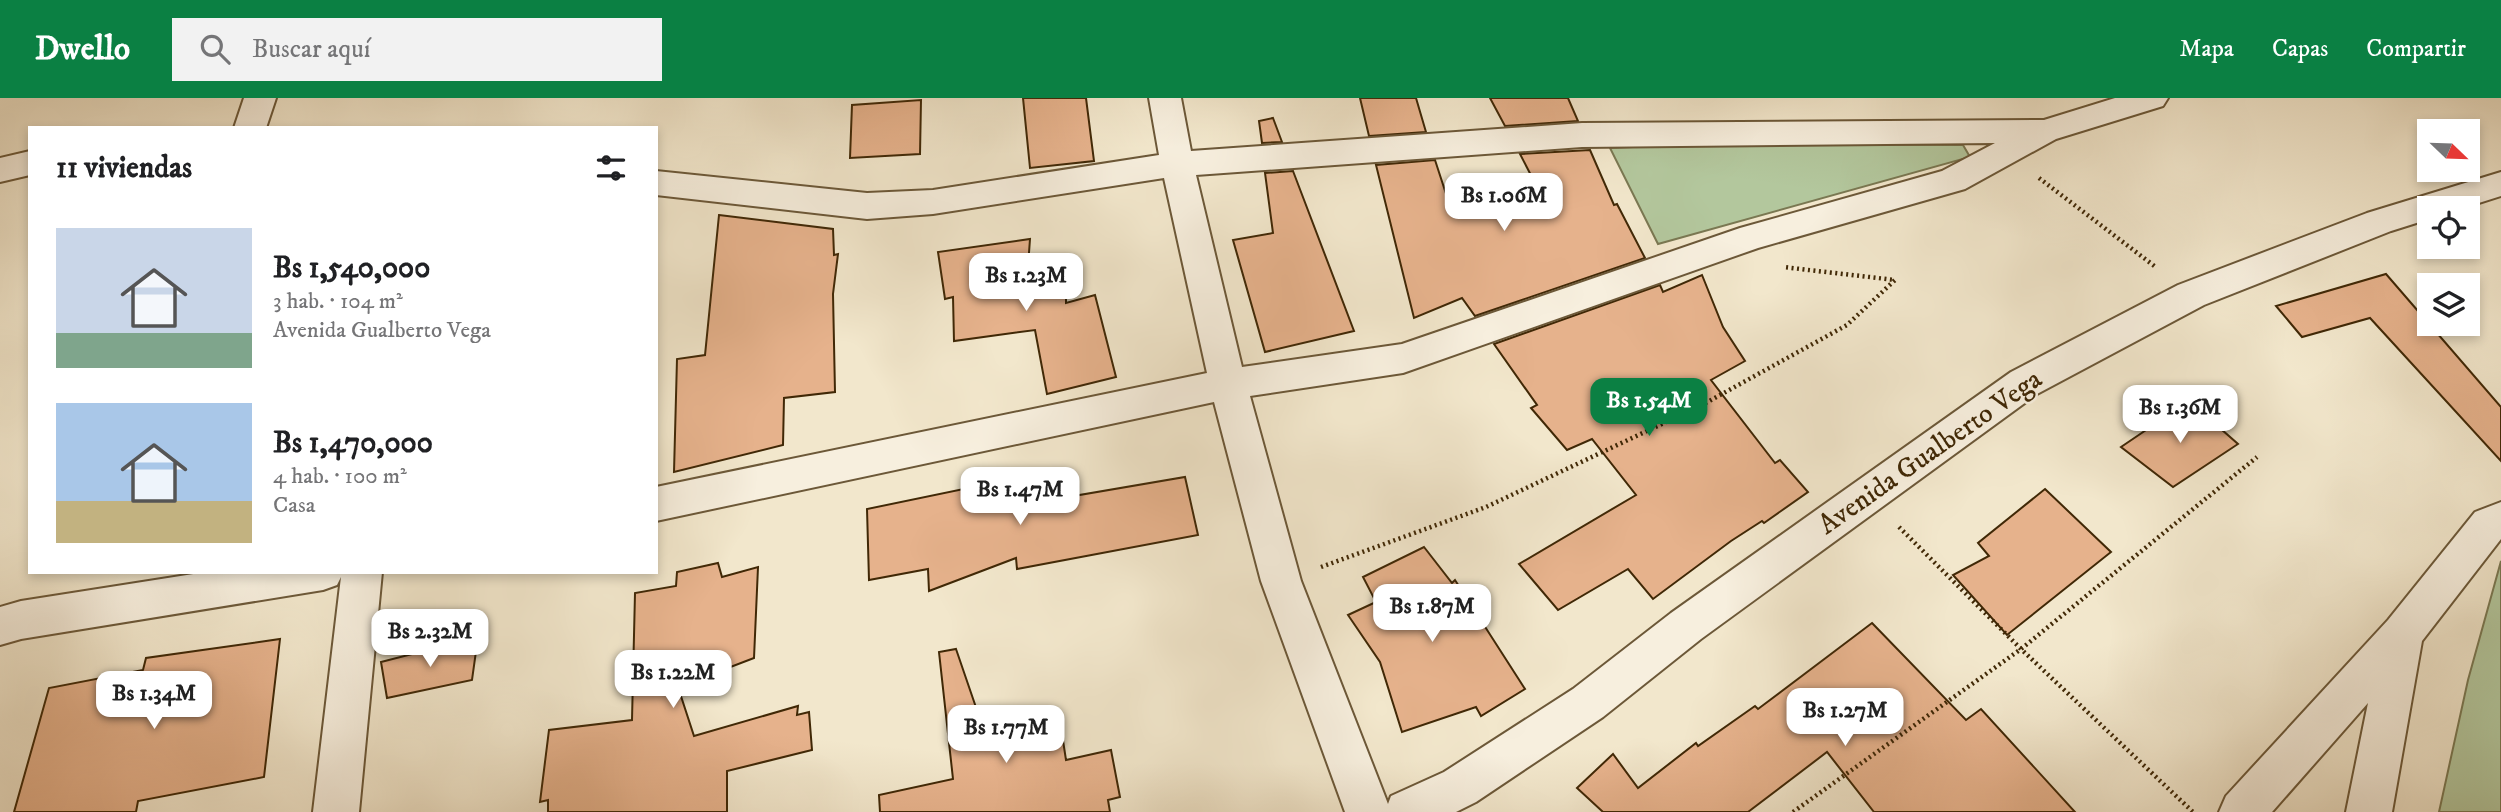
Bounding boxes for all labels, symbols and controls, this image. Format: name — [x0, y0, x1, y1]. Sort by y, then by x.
search box — [172, 18, 662, 81]
text: Dwello — [35, 29, 130, 70]
icon: search — [196, 30, 234, 68]
text: Buscar aquí — [252, 33, 370, 66]
text: Mapa — [2180, 34, 2234, 64]
text: Capas — [2272, 34, 2328, 64]
text: Compartir — [2366, 34, 2466, 64]
north arrow — [2417, 119, 2480, 182]
map controls — [2417, 119, 2480, 336]
icon: filters — [592, 149, 630, 187]
text: 11 viviendas — [56, 150, 192, 187]
pin: Bs 1.06M — [1432, 174, 1576, 233]
text: Bs 1.06M — [1461, 181, 1547, 210]
button: locate — [2417, 196, 2480, 259]
text: Bs 1,540,000 — [273, 250, 430, 287]
pin: Bs 1.23M — [954, 254, 1098, 313]
icon: home — [112, 256, 196, 340]
text: Bs 1.23M — [985, 261, 1067, 290]
button: layers — [2417, 273, 2480, 336]
text: 3 hab. · 104 m² — [273, 287, 403, 316]
text: Avenida Gualberto Vega — [273, 316, 491, 345]
street label: Avenida Gualberto Vega — [1811, 362, 2049, 542]
pin: Bs 1.54M — [1577, 378, 1721, 438]
text: Bs 1.54M — [1606, 386, 1692, 415]
pin: Bs 1.36M — [2108, 386, 2252, 445]
text: Bs 1.36M — [2139, 393, 2221, 422]
text: Bs 1,470,000 — [273, 425, 433, 462]
icon: home — [112, 431, 196, 515]
text: 4 hab. · 100 m² — [273, 462, 407, 491]
pin: Bs 1.47M — [948, 468, 1092, 527]
text: Bs 1.47M — [977, 475, 1063, 504]
text: Casa — [273, 491, 316, 520]
pin: Bs 1.87M — [1360, 584, 1504, 644]
text: Bs 1.87M — [1389, 592, 1475, 621]
pin: Bs 2.32M — [358, 610, 502, 669]
text: Bs 2.32M — [387, 617, 473, 646]
pin: Bs 1.22M — [601, 650, 745, 710]
text: Bs 1.22M — [631, 658, 715, 687]
pin: Bs 1.34M — [82, 672, 226, 731]
text: Bs 1.34M — [112, 679, 196, 708]
pin: Bs 1.27M — [1773, 688, 1917, 748]
text: Bs 1.27M — [1803, 696, 1887, 725]
pin: Bs 1.77M — [934, 706, 1078, 765]
text: Bs 1.77M — [964, 713, 1048, 742]

